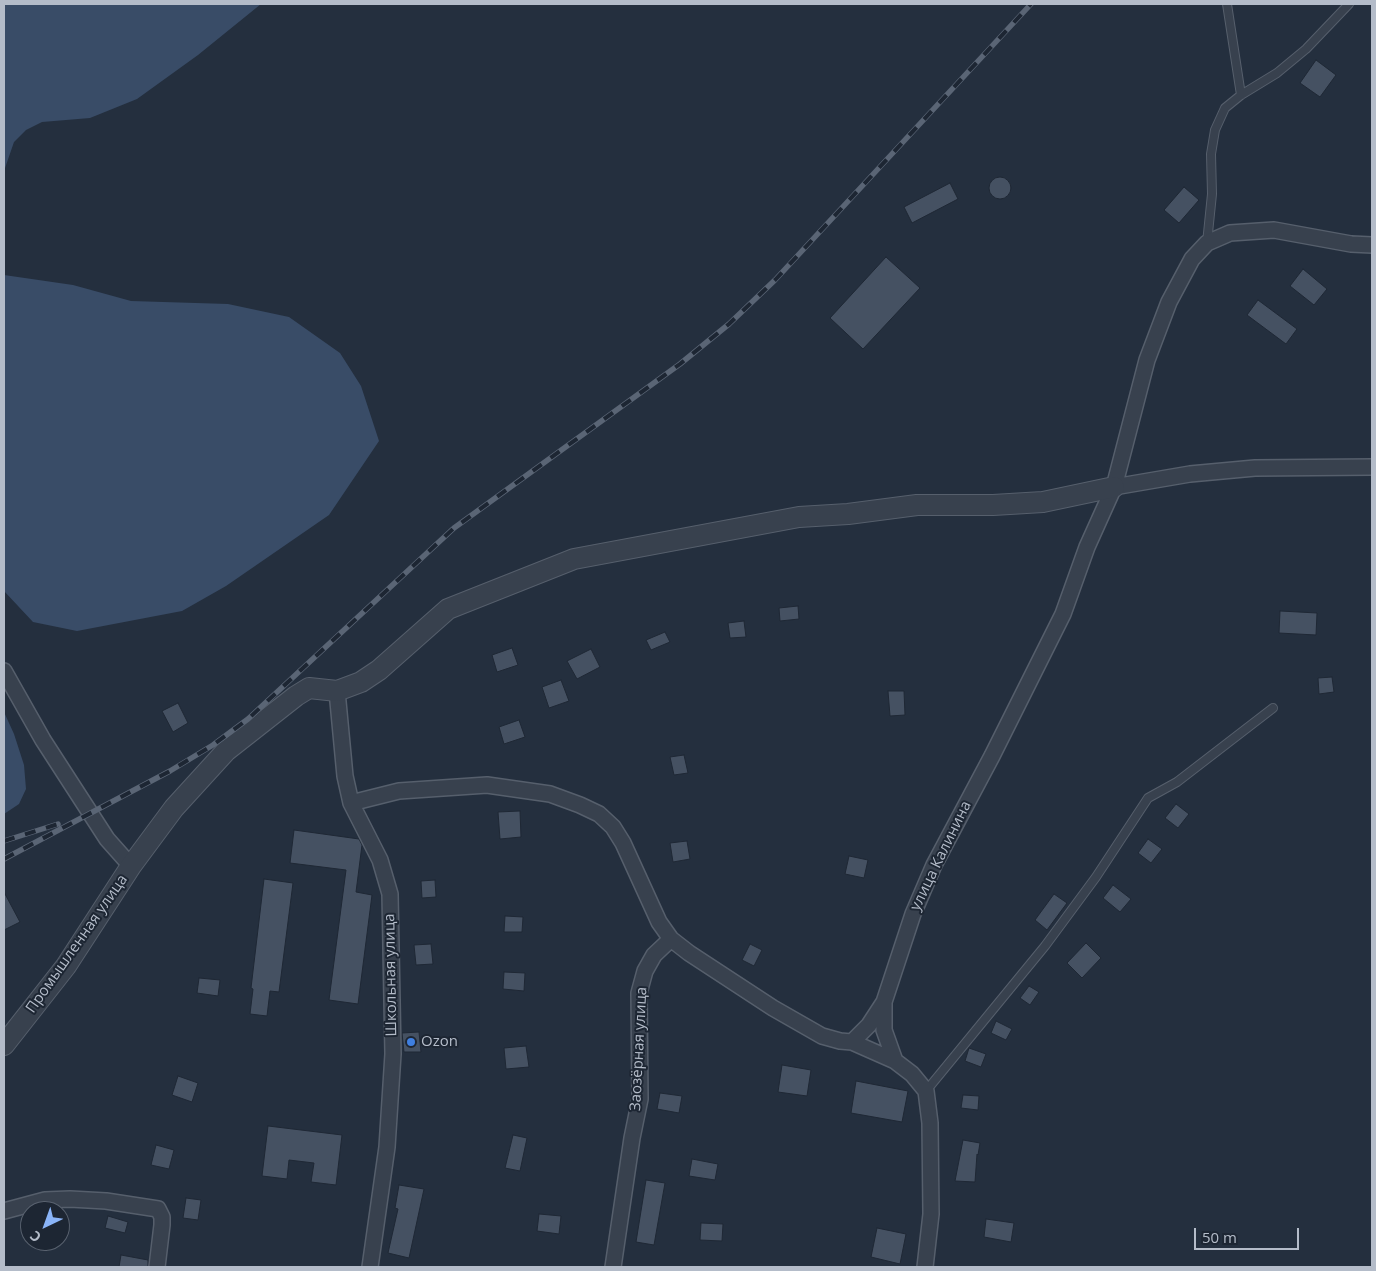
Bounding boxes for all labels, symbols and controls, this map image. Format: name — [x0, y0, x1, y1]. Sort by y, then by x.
street label: улица Калинина — [907, 798, 975, 914]
street label: Промышленная улица — [22, 871, 132, 1017]
street label: Школьная улица — [381, 913, 401, 1037]
street label: Заозёрная улица — [627, 986, 651, 1112]
place label: Ozon — [421, 1033, 458, 1051]
marker: Ozon — [405, 1036, 417, 1048]
north arrow — [20, 1201, 70, 1251]
scale bar — [1196, 1218, 1301, 1250]
text: С — [26, 1227, 45, 1247]
text: 50 m — [1202, 1227, 1237, 1247]

